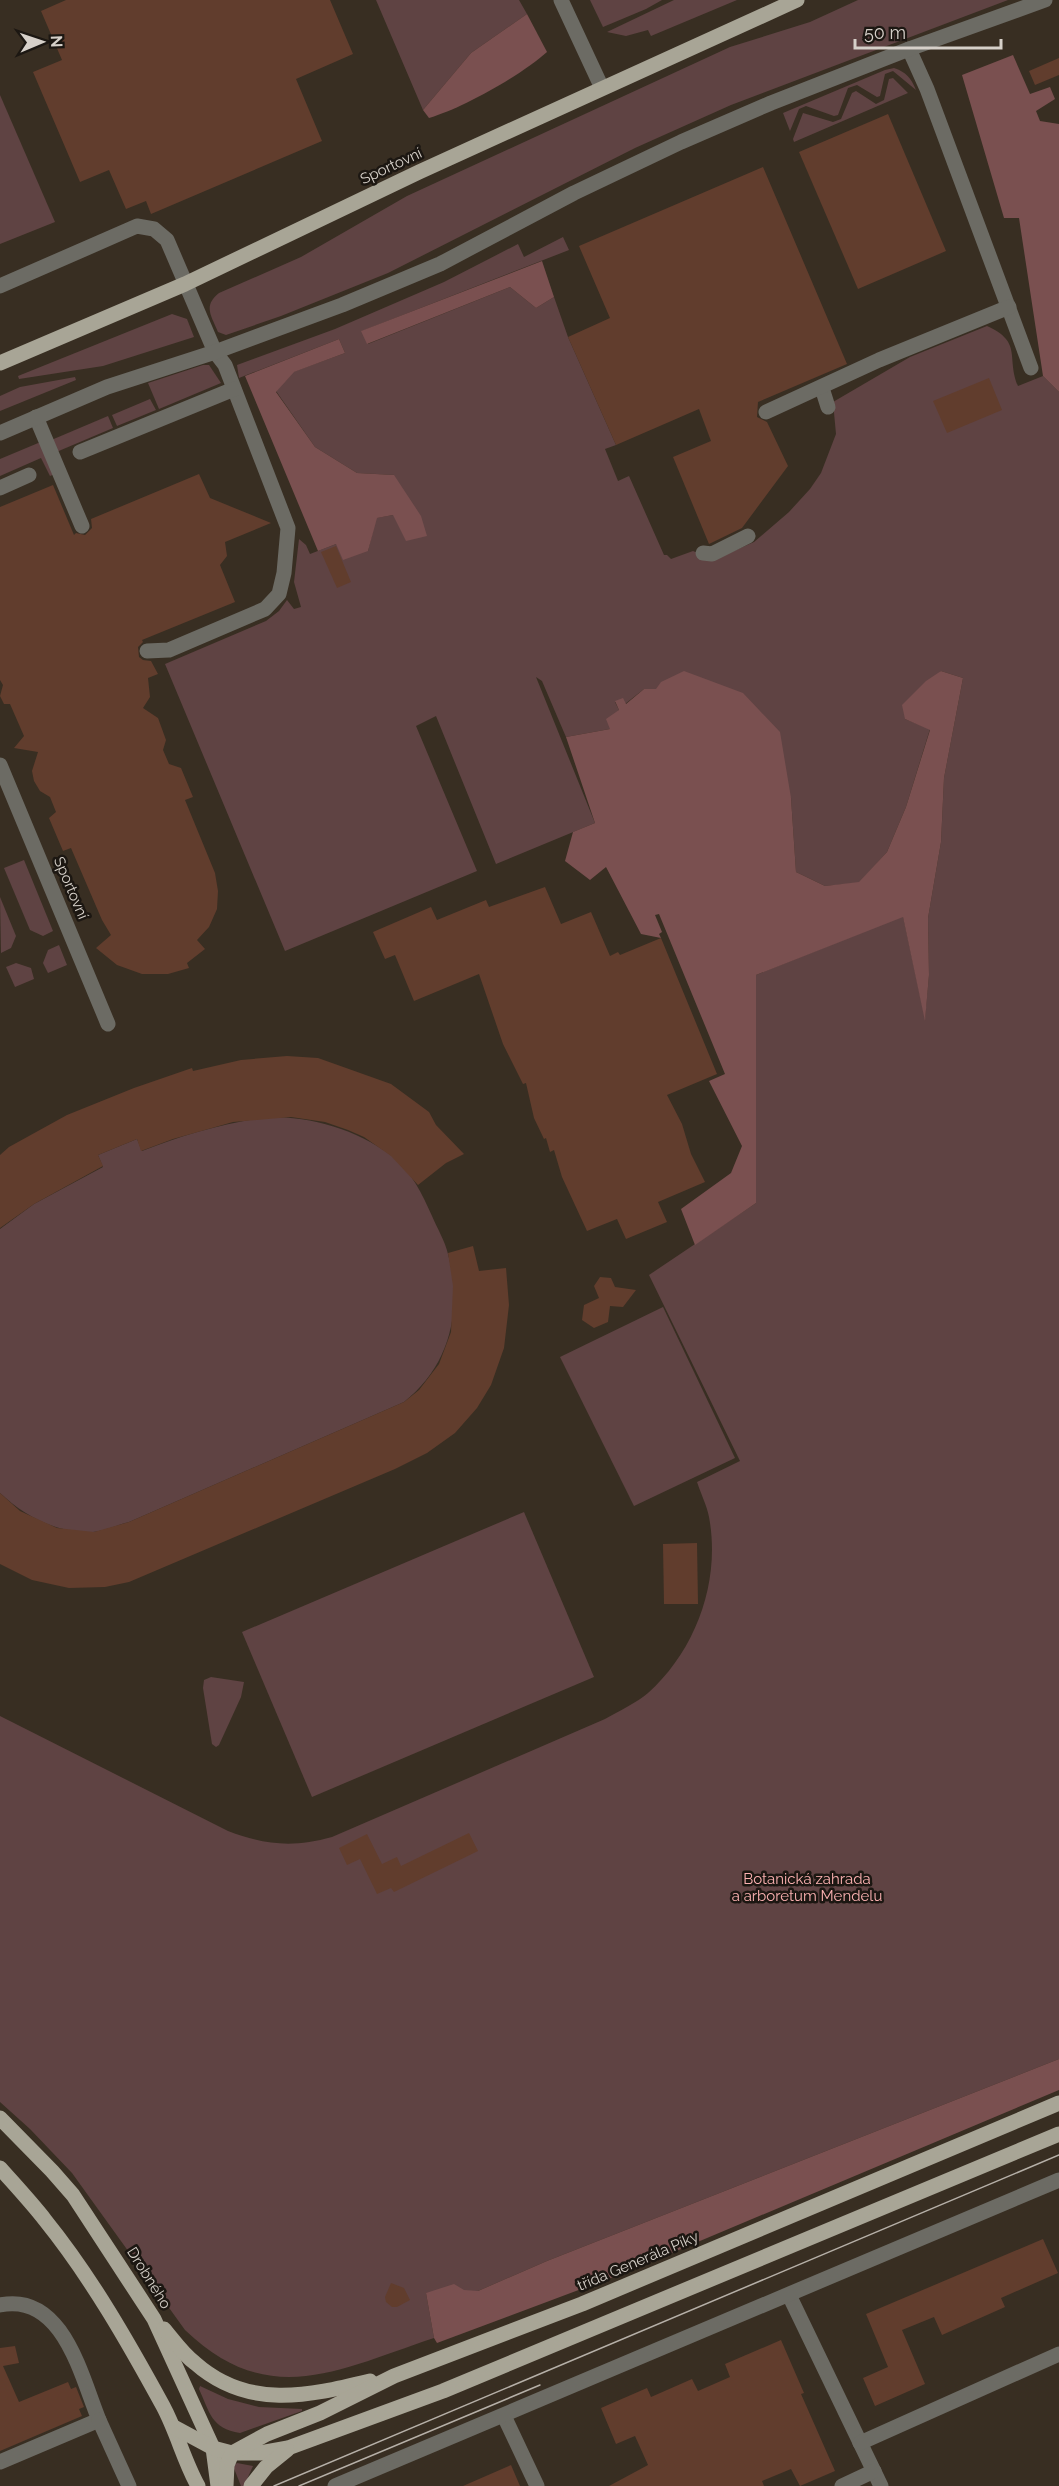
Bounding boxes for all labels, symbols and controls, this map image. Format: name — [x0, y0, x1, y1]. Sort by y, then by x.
north arrow — [12, 12, 72, 72]
scale bar — [855, 12, 1000, 50]
text: 50 m — [864, 22, 906, 43]
text: N — [47, 35, 66, 48]
street label: Sportovní — [357, 144, 425, 188]
street label: Sportovní — [50, 854, 92, 923]
park label: Botanická zahrada a arboretum Mendelu — [732, 1870, 882, 1905]
street label: třída Generála Píky — [575, 2227, 701, 2295]
street label: Drobného — [123, 2244, 175, 2312]

